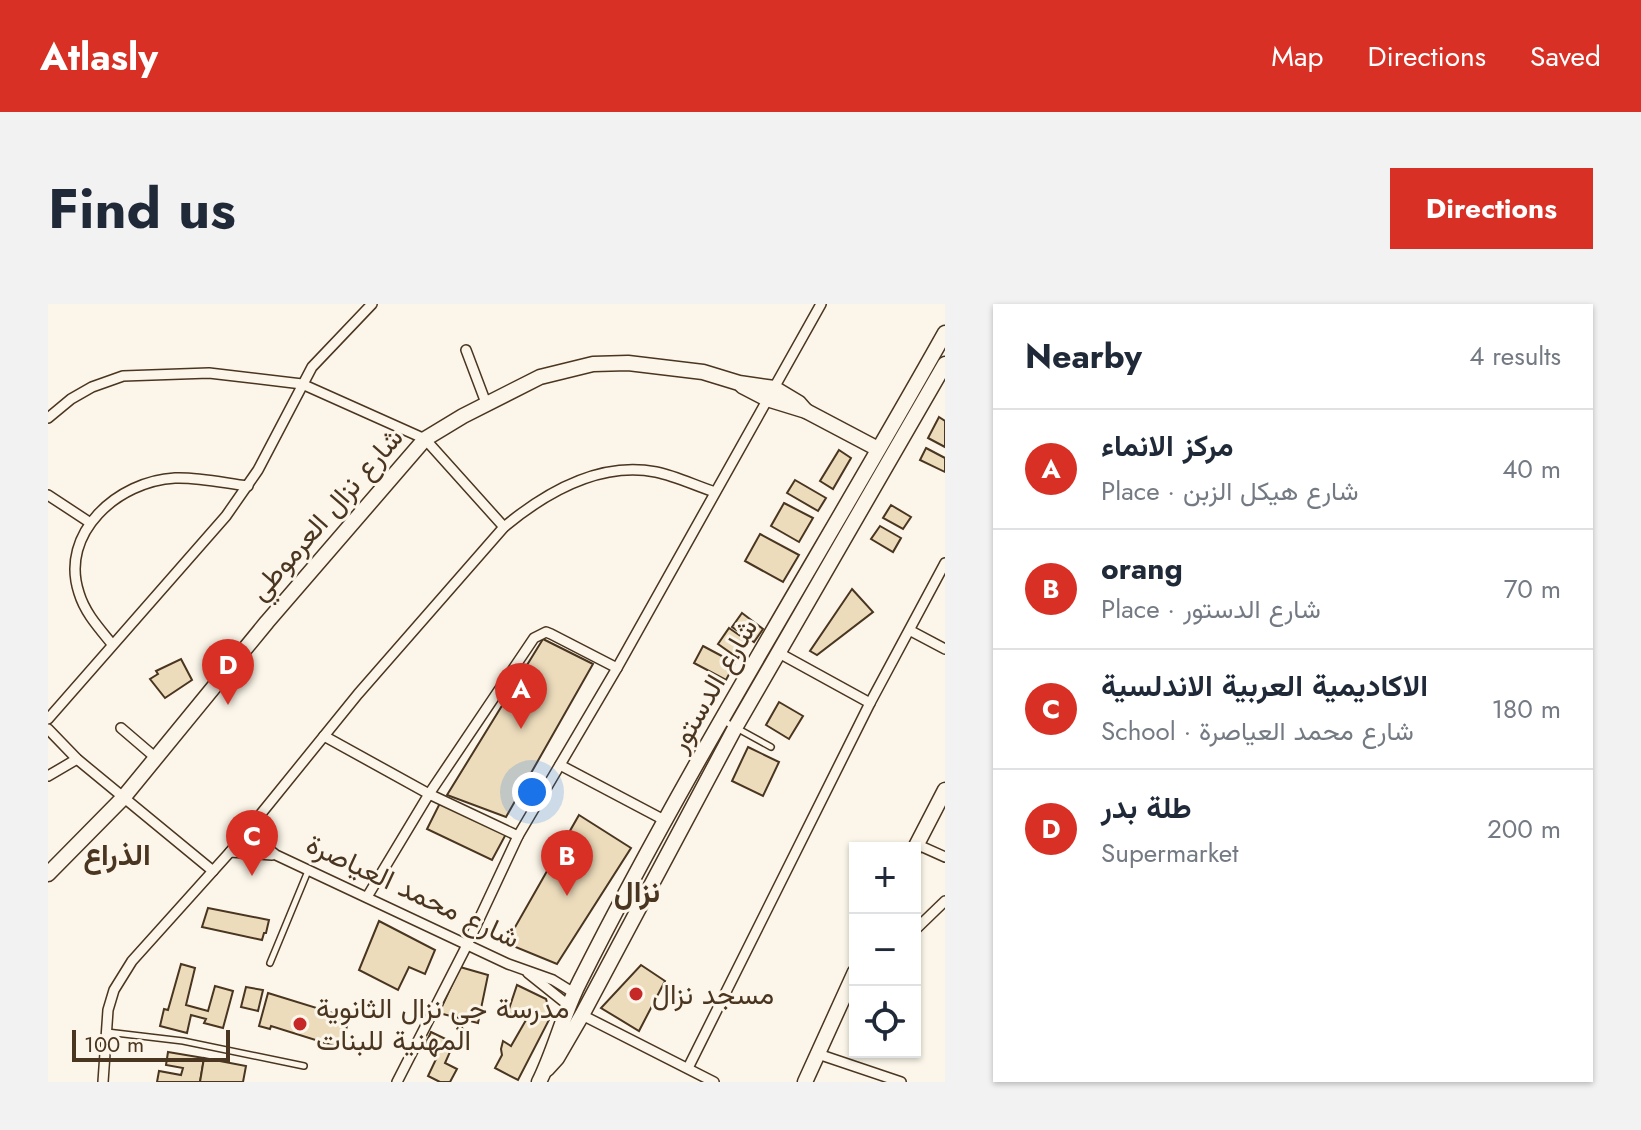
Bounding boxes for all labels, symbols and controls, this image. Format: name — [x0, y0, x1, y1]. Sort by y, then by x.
text: Atlasly — [40, 29, 158, 84]
text: Map — [1271, 36, 1323, 77]
text: Directions — [1367, 36, 1486, 77]
text: Saved — [1530, 36, 1601, 77]
text: Find us — [48, 168, 236, 249]
button: Directions — [1390, 168, 1593, 249]
text: Nearby — [1025, 332, 1142, 381]
text: 4 results — [1469, 337, 1561, 375]
street label: شارع نزال العرموطي — [239, 419, 414, 611]
text: مركز الانماء — [1101, 424, 1234, 467]
text: A — [1041, 450, 1061, 488]
text: 40 m — [1502, 450, 1561, 488]
text: Place · شارع هيكل الزبن — [1101, 472, 1358, 510]
text: orang — [1101, 547, 1183, 590]
text: B — [1042, 570, 1060, 608]
text: 70 m — [1504, 570, 1561, 608]
text: Place · شارع الدستور — [1101, 590, 1321, 628]
street label: شارع الدستور — [658, 611, 768, 760]
pin: D — [202, 639, 254, 705]
pin: A — [495, 663, 547, 729]
text: الاكاديمية العربية الاندلسية — [1101, 664, 1428, 707]
text: C — [1042, 690, 1060, 728]
text: 180 m — [1491, 690, 1561, 728]
text: School · شارع محمد العياصرة — [1101, 712, 1414, 750]
your location — [512, 772, 552, 812]
text: طلة بدر — [1101, 786, 1192, 829]
pin: C — [226, 810, 278, 876]
text: D — [1041, 810, 1061, 848]
text: 200 m — [1487, 810, 1561, 848]
street label: شارع محمد العياصرة — [300, 824, 526, 958]
pin: B — [541, 830, 593, 896]
district label: الذراع — [83, 833, 151, 876]
text: Supermarket — [1101, 834, 1238, 872]
map controls — [849, 842, 921, 1058]
button: + — [849, 842, 921, 914]
district label: نزال — [614, 870, 660, 913]
button: − — [849, 914, 921, 986]
place label: مسجد نزال — [652, 974, 774, 1015]
marker: مسجد نزال — [627, 985, 645, 1003]
button: locate — [849, 986, 921, 1058]
place label: مدرسة حي نزال الثانوية المهنية للبنات — [316, 988, 570, 1061]
marker: مدرسة حي نزال الثانوية المهنية للبنات — [291, 1015, 309, 1033]
scale bar — [72, 1026, 230, 1062]
text: 100 m — [84, 1028, 144, 1060]

